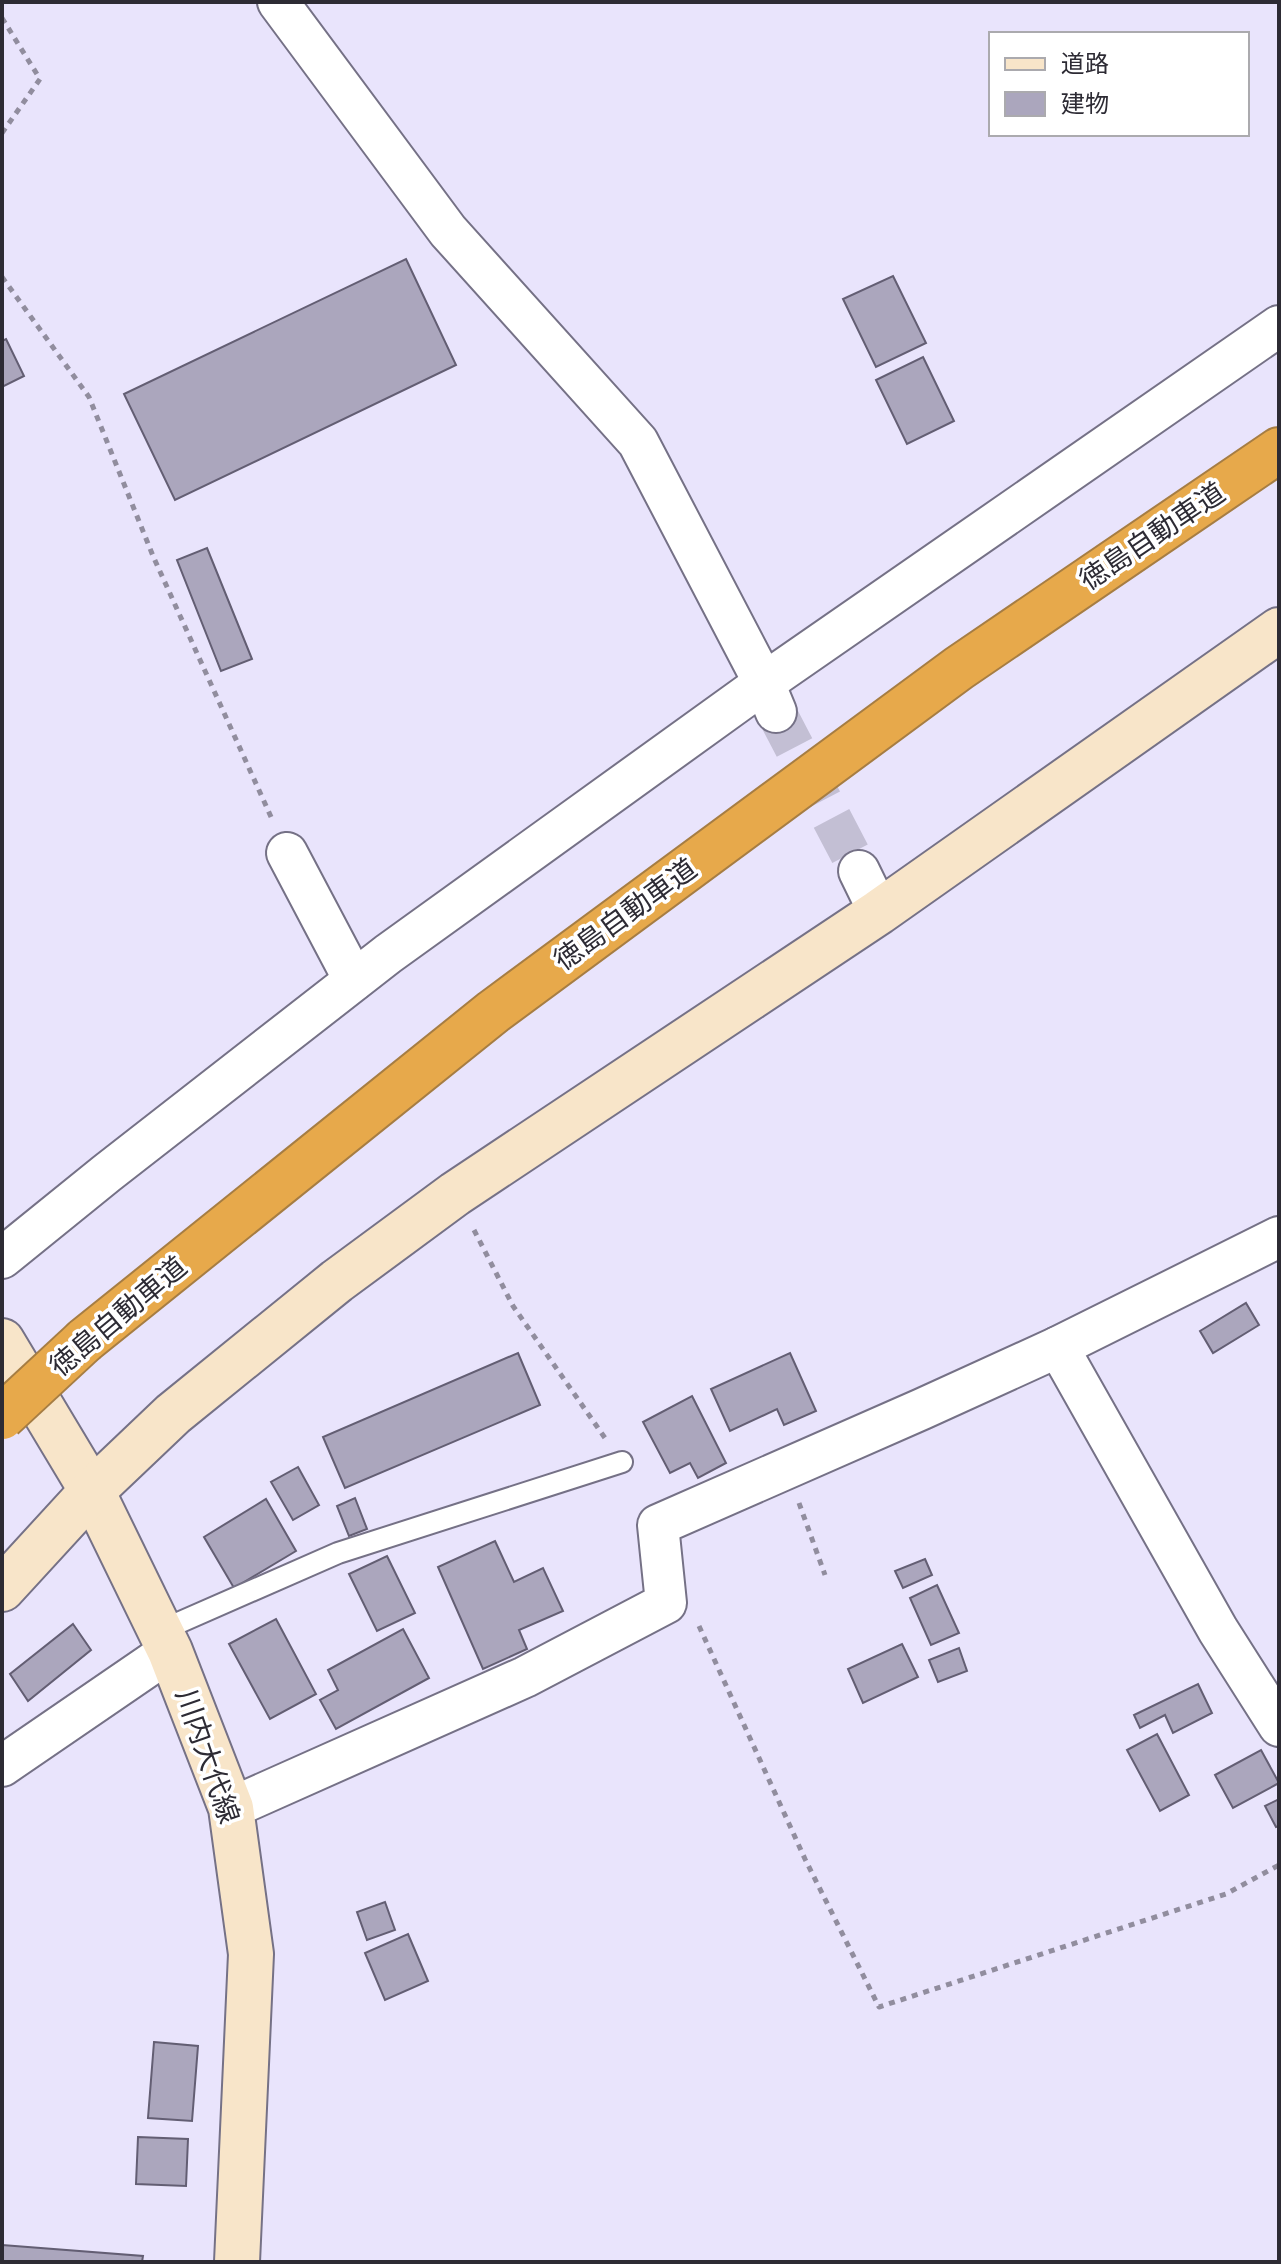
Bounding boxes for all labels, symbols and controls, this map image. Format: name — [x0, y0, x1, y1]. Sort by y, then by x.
legend — [989, 32, 1249, 136]
text: 道路 — [1061, 47, 1109, 79]
text: 建物 — [1061, 87, 1109, 119]
street label: 徳島自動車道 — [1072, 473, 1232, 599]
street label: 徳島自動車道 — [546, 849, 704, 979]
street label: 徳島自動車道 — [41, 1247, 195, 1385]
street label: 川内大代線 — [167, 1684, 249, 1828]

